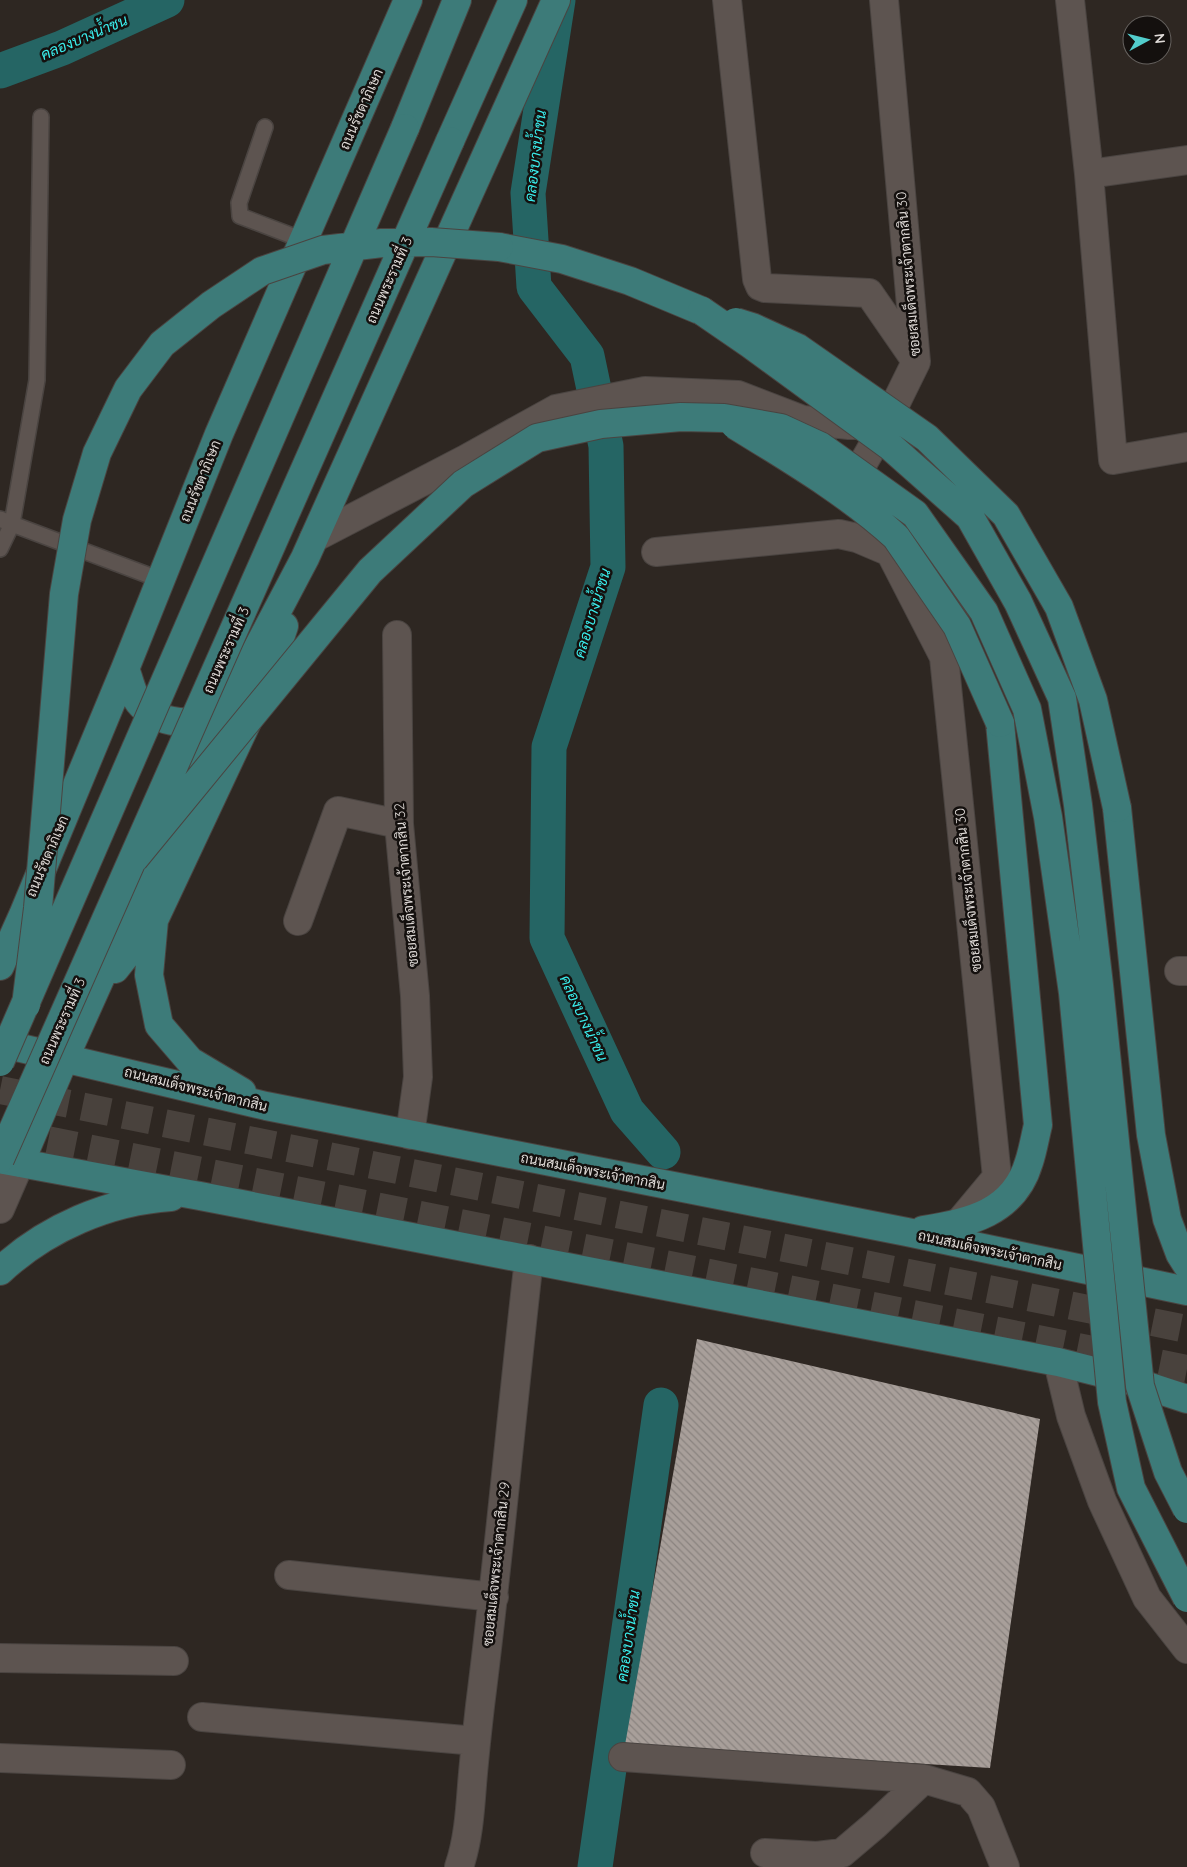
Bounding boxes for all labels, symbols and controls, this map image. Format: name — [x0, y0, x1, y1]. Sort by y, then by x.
water label: คลองบางน้ำชน — [36, 7, 131, 64]
north arrow — [1122, 15, 1172, 65]
text: N — [1150, 32, 1169, 45]
street label: ถนนรัชดาภิเษก — [335, 66, 387, 152]
water label: คลองบางน้ำชน — [517, 108, 550, 203]
street label: ซอยสมเด็จพระเจ้าตากสิน 30 — [892, 191, 924, 357]
street label: ถนนพระรามที่ 3 — [359, 233, 416, 326]
street label: ถนนรัชดาภิเษก — [175, 437, 225, 525]
water label: คลองบางน้ำชน — [567, 565, 615, 660]
street label: ถนนพระรามที่ 3 — [196, 603, 253, 696]
street label: ซอยสมเด็จพระเจ้าตากสิน 32 — [390, 802, 422, 968]
street label: ซอยสมเด็จพระเจ้าตากสิน 30 — [950, 807, 986, 973]
street label: ถนนรัชดาภิเษก — [22, 813, 72, 899]
water label: คลองบางน้ำชน — [556, 971, 615, 1064]
street label: ถนนพระรามที่ 3 — [32, 974, 89, 1067]
street label: ถนนสมเด็จพระเจ้าตากสิน — [123, 1063, 269, 1116]
street label: ถนนสมเด็จพระเจ้าตากสิน — [519, 1148, 667, 1194]
street label: ถนนสมเด็จพระเจ้าตากสิน — [916, 1226, 1064, 1274]
street label: ซอยสมเด็จพระเจ้าตากสิน 29 — [478, 1481, 514, 1647]
water label: คลองบางน้ำชน — [609, 1588, 644, 1683]

